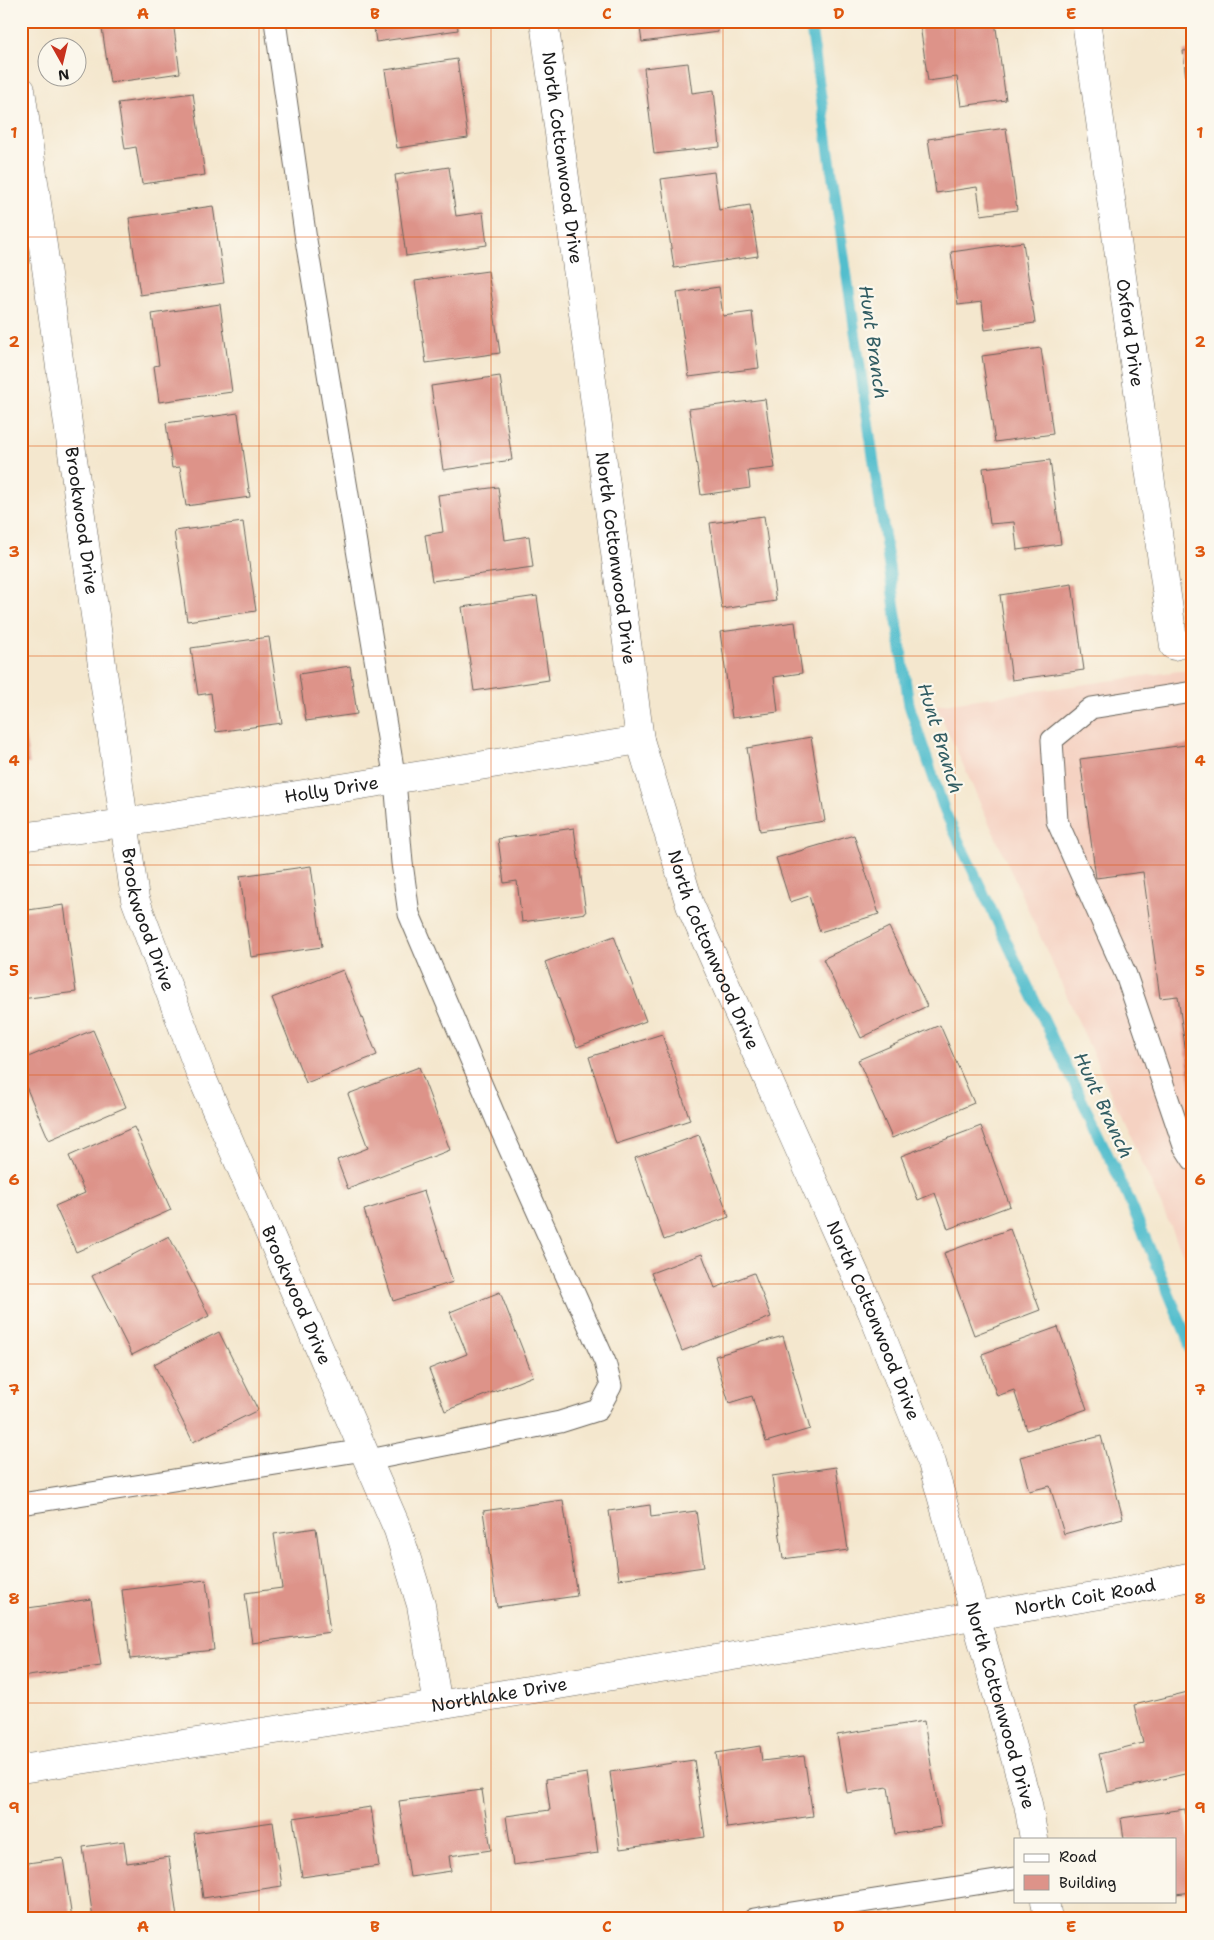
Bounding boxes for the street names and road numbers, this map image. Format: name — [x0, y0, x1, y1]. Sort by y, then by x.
street label: North Cottonwood Drive — [536, 50, 588, 266]
street label: Oxford Drive — [1110, 277, 1149, 388]
street label: Brookwood Drive — [59, 445, 104, 596]
street label: North Cottonwood Drive — [590, 450, 642, 666]
street label: Holly Drive — [283, 770, 380, 809]
street label: Brookwood Drive — [116, 846, 180, 995]
street label: North Cottonwood Drive — [662, 847, 765, 1054]
street label: North Cottonwood Drive — [821, 1217, 926, 1424]
street label: Brookwood Drive — [256, 1222, 337, 1368]
street label: North Coit Road — [1013, 1573, 1158, 1621]
street label: North Cottonwood Drive — [960, 1599, 1041, 1812]
street label: Northlake Drive — [429, 1672, 569, 1718]

